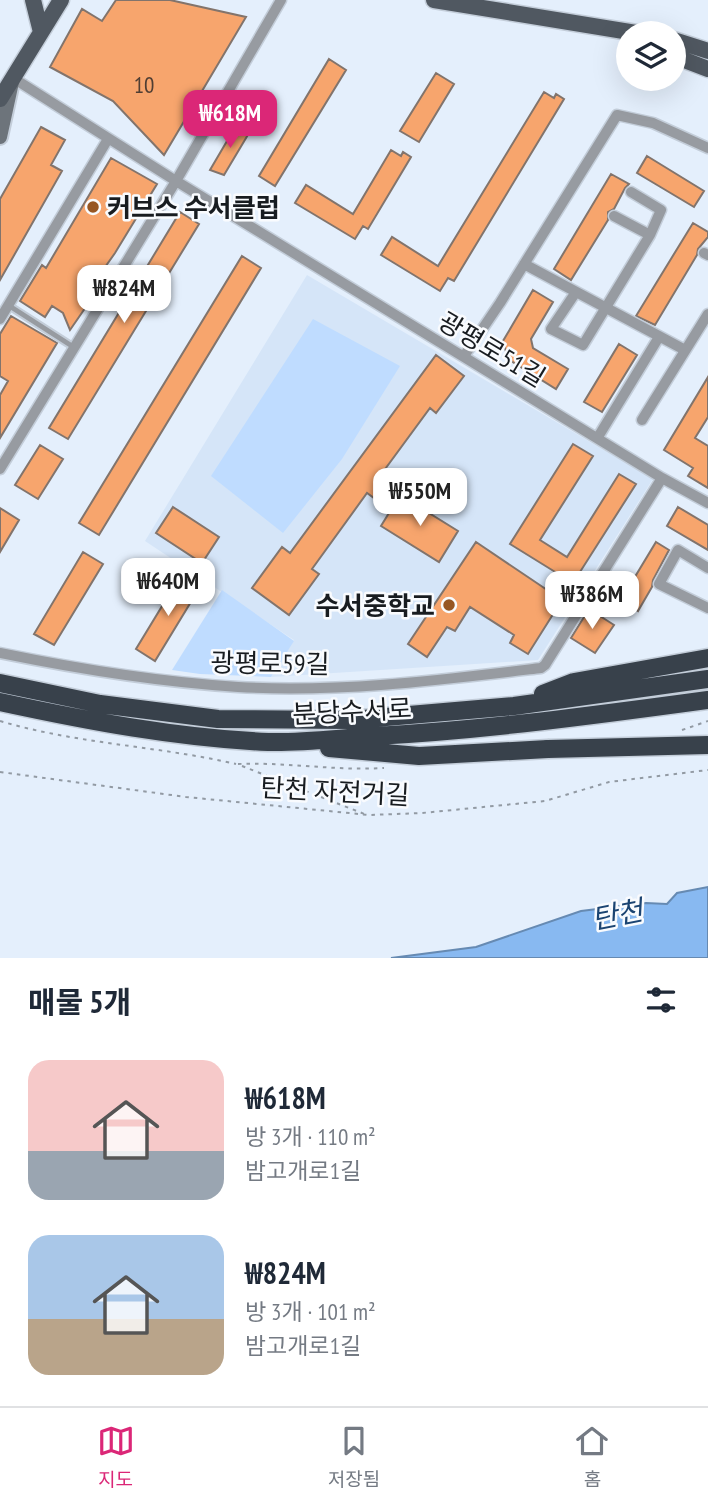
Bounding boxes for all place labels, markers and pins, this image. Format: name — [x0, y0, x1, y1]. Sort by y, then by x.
pin: ₩618M — [181, 90, 279, 150]
place label: 커브스 수서클럽 — [107, 191, 280, 224]
marker: 커브스 수서클럽 — [85, 199, 101, 215]
pin: ₩824M — [75, 266, 173, 325]
pin: ₩550M — [371, 468, 469, 528]
pin: ₩640M — [119, 558, 217, 618]
pin: ₩386M — [543, 572, 641, 631]
place label: 수서중학교 — [315, 589, 435, 622]
marker: 수서중학교 — [441, 597, 457, 613]

